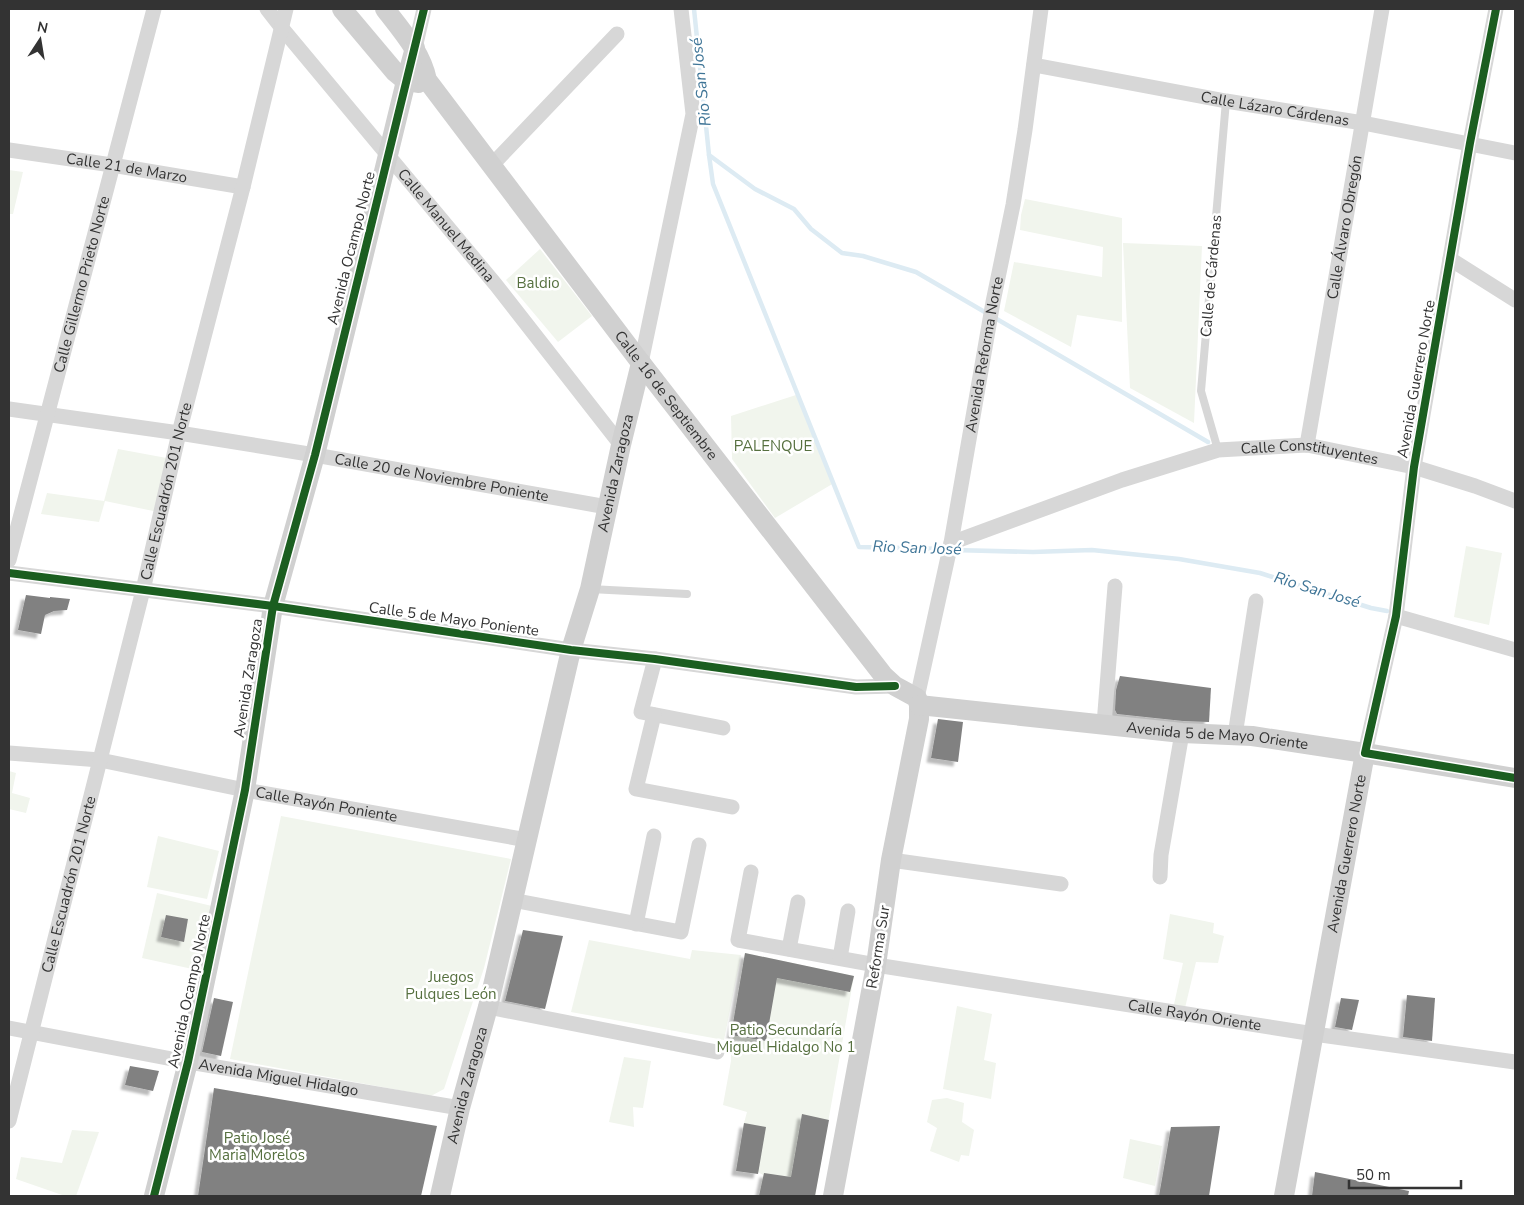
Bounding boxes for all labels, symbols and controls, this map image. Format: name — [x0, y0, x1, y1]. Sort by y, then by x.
north arrow — [15, 15, 65, 65]
text: N — [35, 17, 50, 38]
water label: Rio San José — [685, 36, 717, 128]
street label: Calle Lázaro Cárdenas — [1199, 86, 1351, 131]
street label: Calle 21 de Marzo — [65, 148, 189, 187]
street label: Calle Álvaro Obregón — [1322, 154, 1367, 301]
street label: Calle Manuel Medina — [393, 164, 499, 286]
street label: Avenida Ocampo Norte — [322, 169, 380, 327]
street label: Calle Gillermo Prieto Norte — [49, 194, 114, 375]
street label: Calle de Cárdenas — [1196, 214, 1226, 338]
park label: Baldio — [516, 273, 560, 293]
street label: Avenida Reforma Norte — [960, 275, 1008, 434]
street label: Avenida Guerrero Norte — [1392, 298, 1440, 460]
street label: Calle 16 de Septiembre — [610, 326, 723, 464]
street label: Calle Escuadrón 201 Norte — [136, 400, 197, 582]
street label: Avenida Zaragoza — [592, 412, 638, 534]
street label: Calle Constituyentes — [1240, 435, 1380, 469]
park label: PALENQUE — [734, 436, 812, 456]
street label: Calle 20 de Noviembre Poniente — [333, 449, 550, 506]
water label: Rio San José — [872, 535, 962, 561]
water label: Rio San José — [1271, 566, 1363, 614]
street label: Calle 5 de Mayo Poniente — [368, 597, 540, 641]
street label: Avenida Zaragoza — [229, 617, 267, 739]
street label: Avenida 5 de Mayo Oriente — [1125, 717, 1310, 754]
street label: Avenida Guerrero Norte — [1322, 773, 1371, 934]
street label: Calle Rayón Poniente — [254, 782, 399, 827]
street label: Calle Escuadrón 201 Norte — [37, 794, 101, 975]
street label: Reforma Sur — [862, 903, 895, 990]
street label: Avenida Ocampo Norte — [163, 912, 215, 1070]
park label: Juegos Pulques León — [405, 967, 497, 1004]
street label: Calle Rayón Oriente — [1126, 995, 1263, 1036]
park label: Patio Secundaría Miguel Hidalgo No 1 — [716, 1020, 856, 1057]
street label: Avenida Zaragoza — [442, 1024, 492, 1146]
street label: Avenida Miguel Hidalgo — [197, 1054, 360, 1101]
park label: Patio José Maria Morelos — [209, 1128, 305, 1165]
scale bar — [1349, 1158, 1462, 1190]
text: 50 m — [1356, 1165, 1391, 1185]

